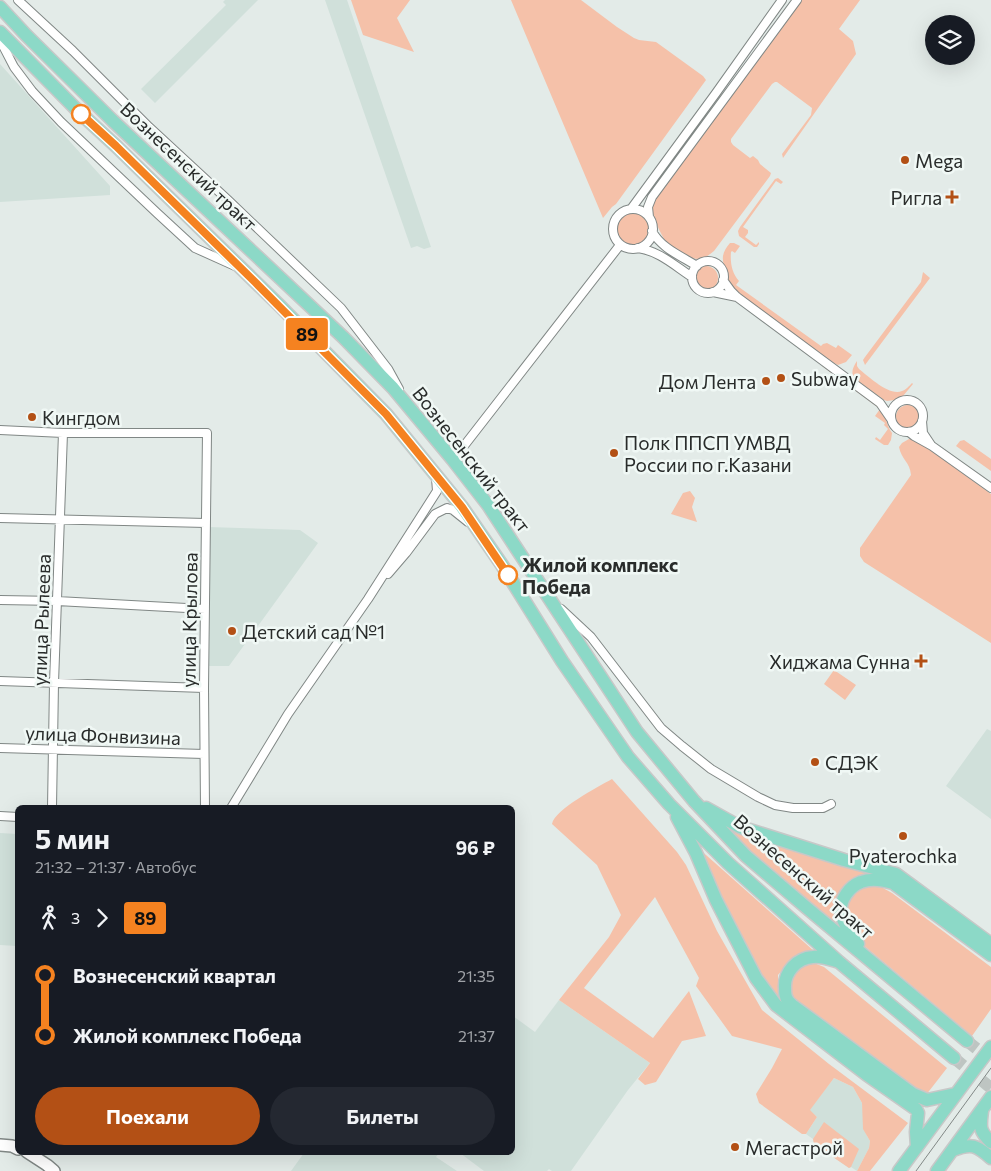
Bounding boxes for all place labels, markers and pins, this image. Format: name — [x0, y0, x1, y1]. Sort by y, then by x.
unlabelled marker — [71, 104, 91, 124]
place label: Mega — [915, 149, 963, 172]
marker: Mega — [899, 154, 911, 166]
place label: Ригла — [890, 186, 942, 209]
marker: Ригла — [946, 191, 958, 203]
place label: Subway — [791, 367, 858, 390]
place label: Дом Лента — [659, 370, 756, 393]
marker: Subway — [775, 372, 787, 384]
marker: Дом Лента — [760, 375, 772, 387]
place label: Кингдом — [42, 406, 120, 429]
marker: Кингдом — [26, 411, 38, 423]
place label: Полк ППСП УМВД России по г.Казани — [624, 431, 792, 476]
marker: Полк ППСП УМВД России по г.Казани — [608, 447, 620, 459]
place label: Жилой комплекс Победа — [522, 553, 678, 598]
marker: Жилой комплекс Победа — [498, 565, 518, 585]
place label: Детский сад №1 — [242, 620, 385, 643]
marker: Детский сад №1 — [226, 625, 238, 637]
place label: Хиджама Сунна — [769, 650, 910, 673]
marker: Хиджама Сунна — [914, 654, 928, 668]
place label: СДЭК — [825, 751, 879, 774]
marker: СДЭК — [809, 756, 821, 768]
marker: Pyaterochka — [897, 830, 909, 842]
place label: Pyaterochka — [849, 844, 957, 867]
place label: Мегастрой — [745, 1136, 843, 1159]
marker: Мегастрой — [729, 1141, 741, 1153]

